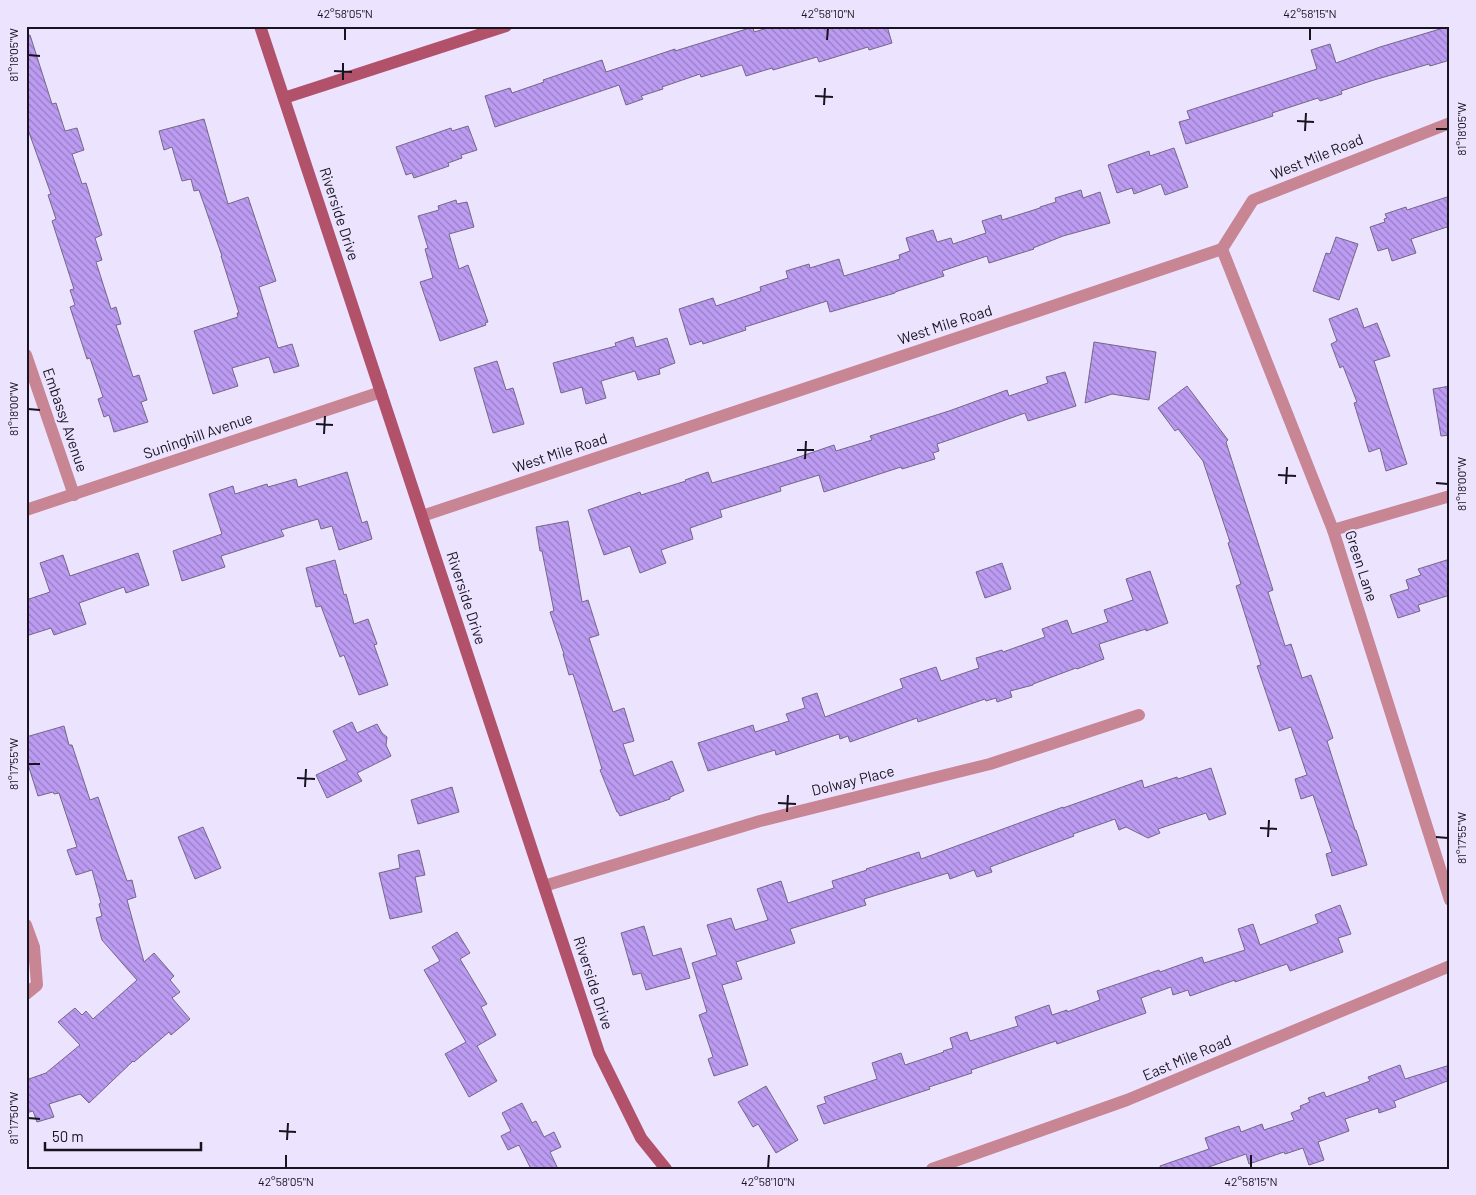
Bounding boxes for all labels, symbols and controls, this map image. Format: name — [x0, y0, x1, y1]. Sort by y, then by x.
text: 42°58'05"N — [317, 6, 373, 20]
text: 42°58'10"N — [801, 6, 855, 20]
text: 42°58'15"N — [1283, 6, 1337, 20]
text: 81°18'05"W — [6, 28, 20, 82]
text: 81°18'05"W — [1454, 102, 1468, 156]
street label: West Mile Road — [1268, 129, 1365, 183]
street label: Riverside Drive — [316, 165, 363, 263]
street label: West Mile Road — [895, 300, 994, 348]
street label: Embassy Avenue — [40, 365, 92, 474]
text: 81°18'00"W — [6, 382, 20, 436]
street label: Suninghill Avenue — [141, 408, 255, 462]
street label: West Mile Road — [510, 428, 609, 476]
text: 81°18'00"W — [1454, 457, 1468, 511]
street label: Green Lane — [1342, 528, 1382, 604]
street label: Riverside Drive — [443, 549, 490, 647]
text: 81°17'55"W — [6, 737, 20, 790]
street label: Dolway Place — [809, 761, 896, 799]
text: 81°17'55"W — [1454, 811, 1468, 864]
street label: Riverside Drive — [570, 934, 617, 1032]
street label: East Mile Road — [1140, 1030, 1234, 1084]
text: 81°17'50"W — [6, 1091, 20, 1144]
scale bar — [45, 1120, 201, 1152]
text: 50 m — [52, 1127, 84, 1145]
text: 42°58'05"N — [258, 1174, 314, 1188]
text: 42°58'10"N — [741, 1174, 795, 1188]
text: 42°58'15"N — [1224, 1174, 1278, 1188]

